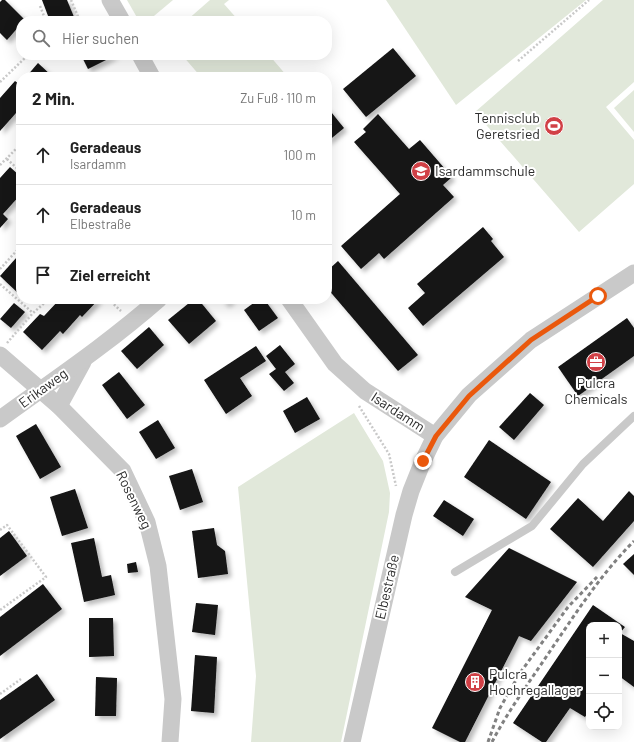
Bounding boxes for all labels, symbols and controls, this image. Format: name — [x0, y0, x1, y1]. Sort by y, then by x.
search box — [16, 16, 332, 60]
icon: search — [30, 27, 52, 49]
text: Hier suchen — [62, 29, 139, 47]
text: 2 Min. — [32, 88, 75, 108]
text: Zu Fuß · 110 m — [240, 90, 316, 106]
place label: Tennisclub Geretsried — [475, 109, 540, 142]
sports icon: Tennisclub Geretsried — [543, 115, 565, 137]
text: Geradeaus — [70, 138, 141, 156]
icon: ahead — [32, 144, 54, 166]
text: 100 m — [283, 147, 316, 163]
text: Isardamm — [70, 156, 126, 172]
school or university icon: Isardammschule — [410, 160, 432, 182]
place label: Isardammschule — [435, 162, 535, 179]
text: Geradeaus — [70, 198, 141, 216]
icon: ahead — [32, 204, 54, 226]
text: 10 m — [291, 207, 316, 223]
text: Elbestraße — [70, 216, 131, 232]
icon: arrive — [32, 264, 54, 286]
text: Ziel erreicht — [70, 266, 151, 284]
route start — [589, 287, 607, 305]
office icon: Pulcra Chemicals — [585, 351, 607, 373]
street label: Erikaweg — [15, 364, 70, 411]
place label: Pulcra Chemicals — [565, 374, 628, 407]
street label: Isardamm — [368, 388, 428, 435]
route end — [414, 452, 432, 470]
street label: Rosenweg — [113, 468, 156, 532]
street label: Elbestraße — [371, 553, 402, 621]
map controls — [586, 622, 622, 730]
button: + — [586, 622, 622, 658]
button: − — [586, 658, 622, 694]
place label: Pulcra Hochregallager — [489, 665, 581, 698]
building icon: Pulcra Hochregallager — [464, 671, 486, 693]
button: locate — [586, 694, 622, 730]

